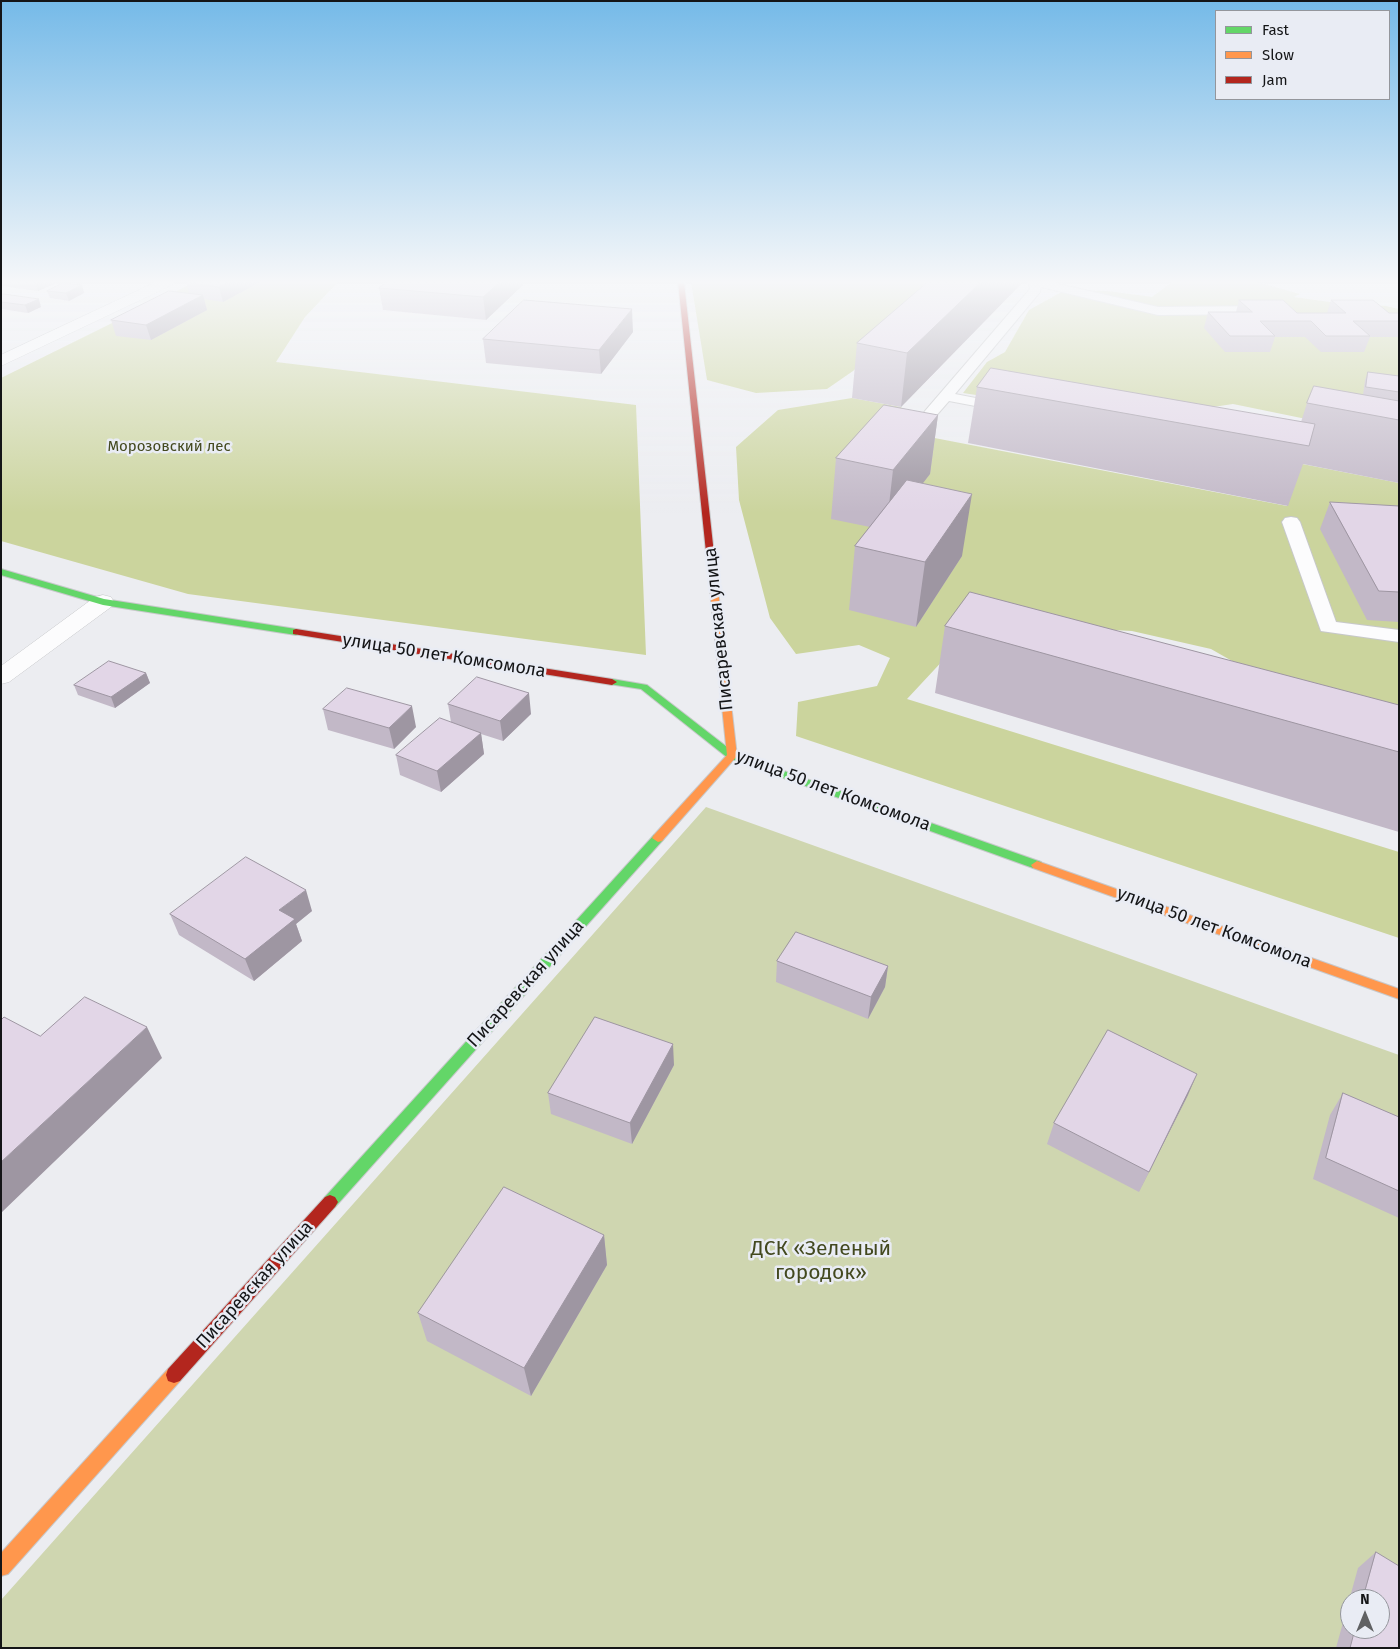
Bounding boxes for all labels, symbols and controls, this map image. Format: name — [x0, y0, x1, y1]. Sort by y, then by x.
legend — [1215, 10, 1390, 100]
text: Fast — [1262, 21, 1289, 39]
text: Slow — [1262, 46, 1294, 64]
text: Jam — [1262, 71, 1288, 89]
park label: Морозовский лес — [107, 438, 231, 456]
street label: Писаревская улица — [700, 546, 738, 712]
street label: улица 50 лет Комсомола — [341, 629, 547, 683]
street label: улица 50 лет Комсомола — [733, 746, 933, 836]
street label: улица 50 лет Комсомола — [1114, 883, 1314, 973]
street label: Писаревская улица — [463, 916, 589, 1052]
street label: Писаревская улица — [192, 1217, 318, 1353]
park label: ДСК «Зеленый городок» — [751, 1236, 891, 1286]
north arrow — [1340, 1589, 1390, 1639]
text: N — [1360, 1591, 1370, 1608]

